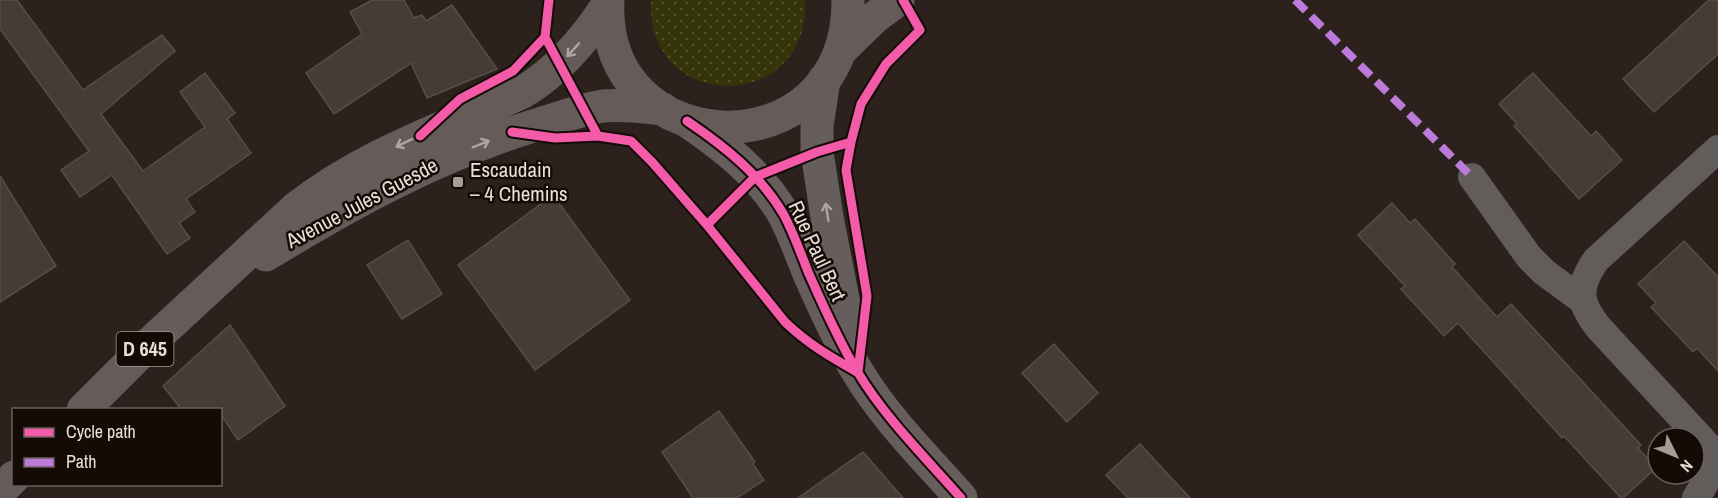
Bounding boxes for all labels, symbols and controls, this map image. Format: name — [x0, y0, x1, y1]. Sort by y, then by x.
one-way arrow — [566, 43, 580, 58]
one-way arrow — [396, 138, 414, 150]
one-way arrow — [471, 138, 490, 149]
street label: Avenue Jules Guesde — [280, 150, 443, 255]
place label: Escaudain – 4 Chemins — [470, 155, 568, 208]
marker: Escaudain – 4 Chemins — [451, 175, 465, 189]
street label: Rue Paul Bert — [782, 196, 853, 306]
one-way arrow — [821, 202, 832, 222]
road number: D 645 — [116, 332, 174, 366]
legend — [12, 408, 222, 486]
text: Cycle path — [66, 419, 136, 444]
north arrow — [1646, 426, 1706, 486]
text: Path — [66, 449, 96, 474]
text: N — [1676, 455, 1698, 477]

